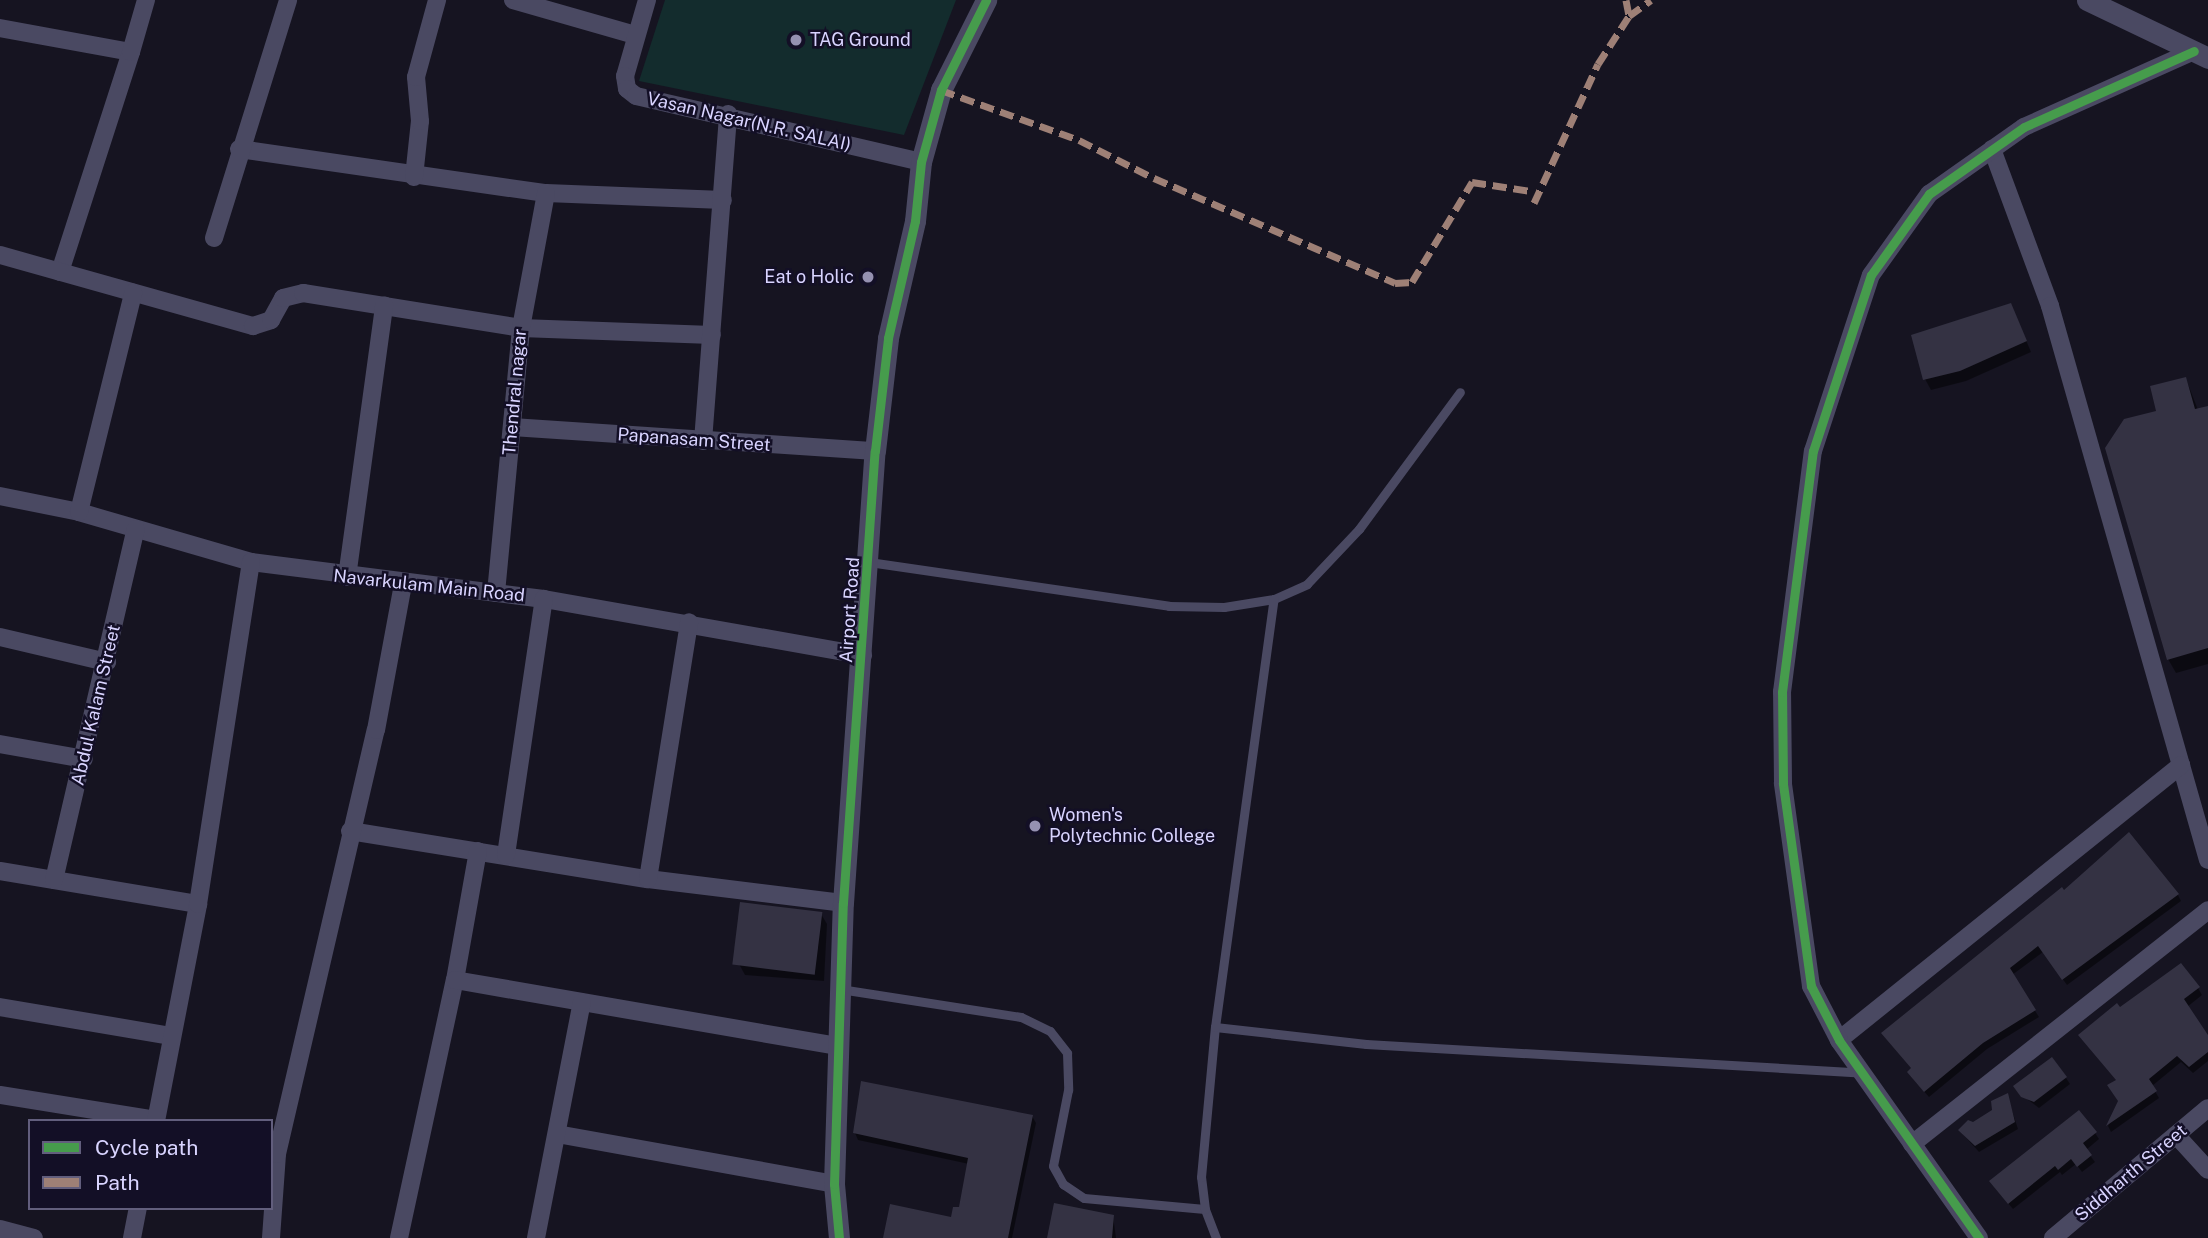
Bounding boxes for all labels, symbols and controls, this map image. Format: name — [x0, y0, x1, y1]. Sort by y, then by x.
place label: TAG Ground — [810, 29, 911, 51]
marker: TAG Ground — [788, 32, 804, 48]
street label: Vasan Nagar(N.R. SALAI) — [645, 88, 853, 156]
place label: Eat o Holic — [764, 266, 854, 288]
marker: Eat o Holic — [860, 269, 876, 285]
street label: Thendral nagar — [499, 328, 531, 456]
street label: Papanasam Street — [617, 424, 771, 456]
street label: Airport Road — [836, 556, 864, 664]
street label: Navarkulam Main Road — [332, 565, 526, 607]
street label: Abdul Kalam Street — [67, 622, 125, 788]
place label: Women's Polytechnic College — [1049, 805, 1215, 848]
marker: Women's Polytechnic College — [1027, 818, 1043, 834]
legend — [28, 1119, 273, 1210]
street label: Siddharth Street — [2071, 1120, 2191, 1226]
text: Cycle path — [95, 1135, 198, 1160]
text: Path — [95, 1170, 140, 1195]

